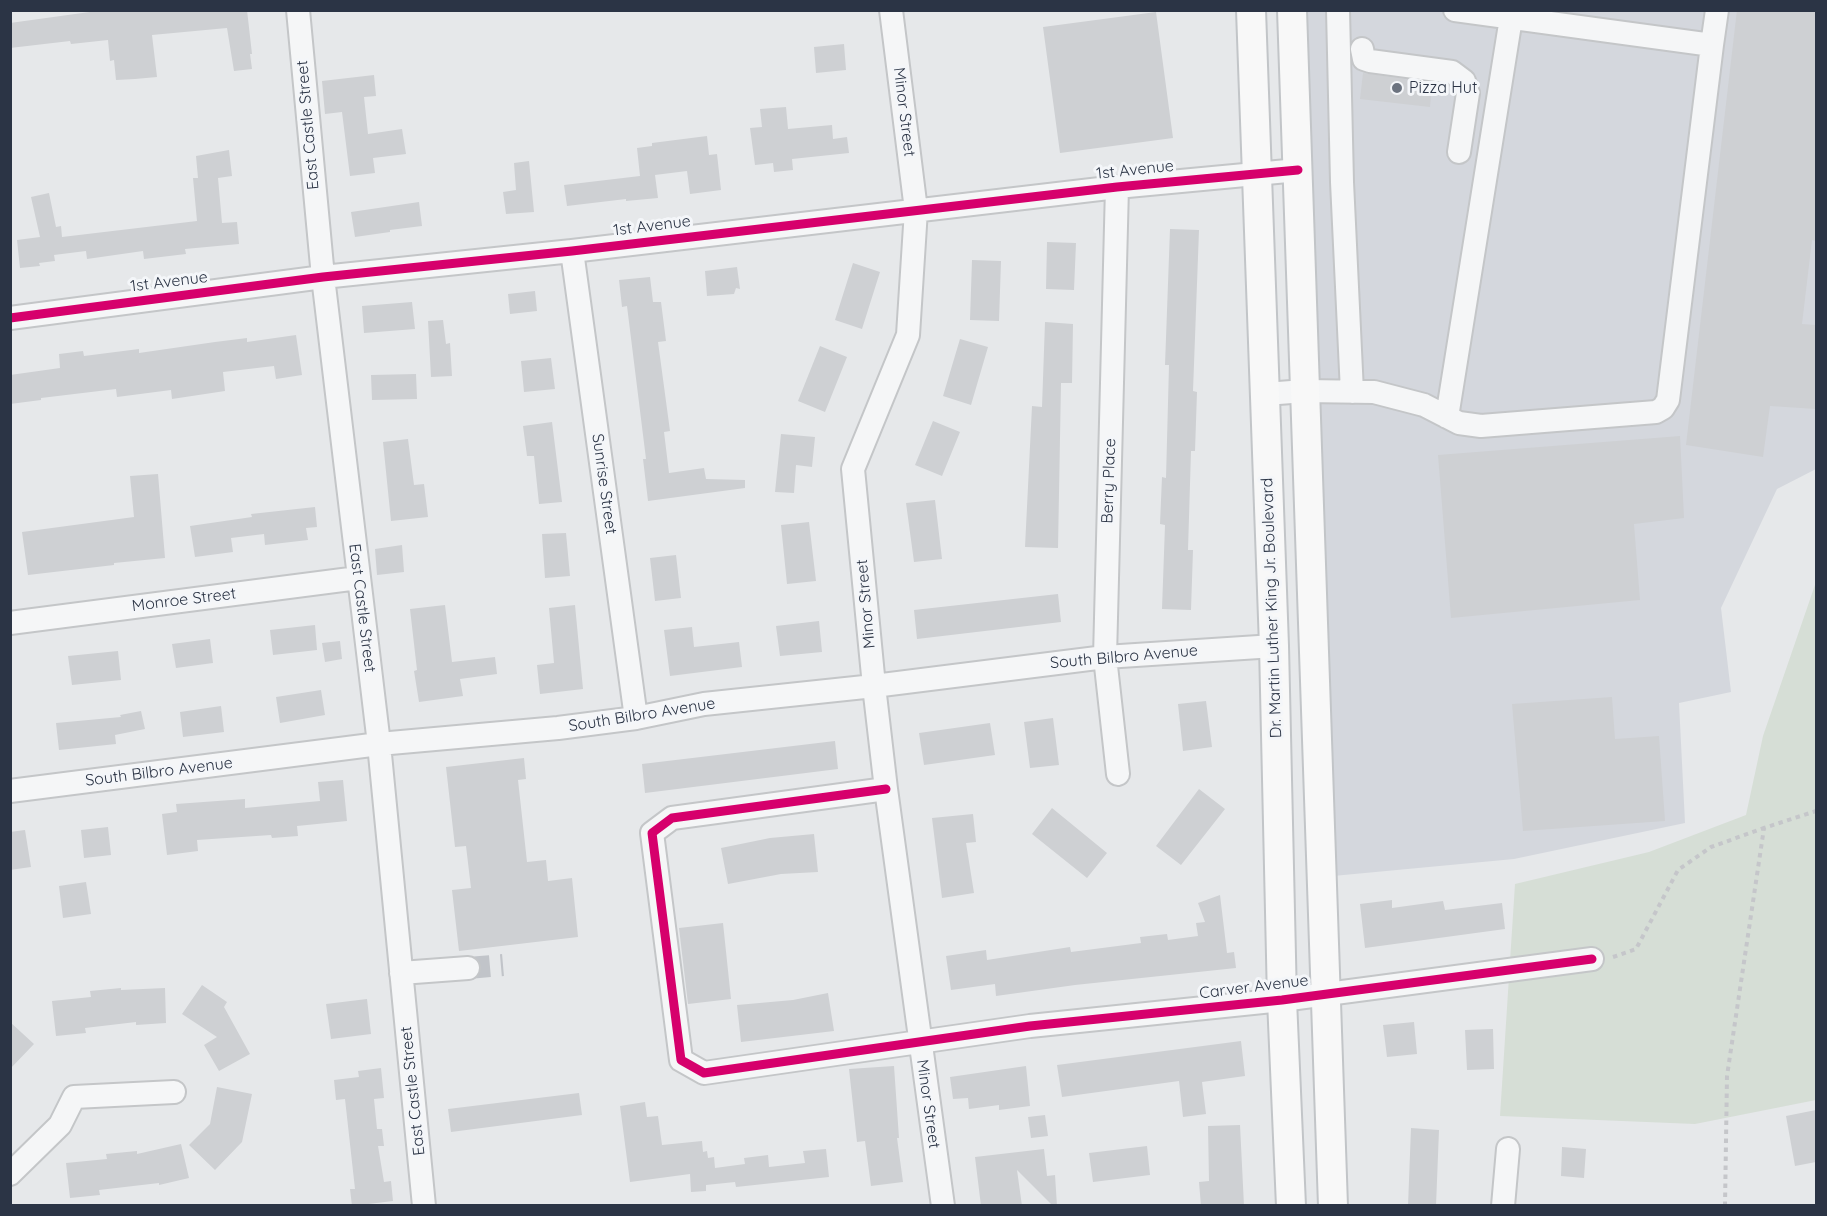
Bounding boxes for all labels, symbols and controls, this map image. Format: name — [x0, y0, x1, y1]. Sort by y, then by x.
street label: East Castle Street — [293, 60, 323, 190]
street label: Minor Street — [889, 66, 919, 158]
place label: Pizza Hut — [1409, 78, 1477, 98]
marker: Pizza Hut — [1390, 81, 1404, 95]
street label: 1st Avenue — [1095, 156, 1175, 184]
street label: 1st Avenue — [612, 212, 692, 240]
street label: 1st Avenue — [129, 268, 209, 296]
street label: Sunrise Street — [587, 432, 621, 536]
street label: Berry Place — [1098, 438, 1120, 524]
street label: Dr. Martin Luther King Jr. Boulevard — [1258, 477, 1286, 739]
street label: East Castle Street — [345, 542, 379, 674]
street label: Minor Street — [853, 558, 879, 650]
street label: Monroe Street — [131, 584, 237, 616]
street label: South Bilbro Avenue — [1049, 641, 1199, 673]
street label: South Bilbro Avenue — [567, 694, 717, 736]
street label: South Bilbro Avenue — [84, 753, 234, 791]
street label: Carver Avenue — [1198, 971, 1310, 1003]
street label: East Castle Street — [397, 1025, 429, 1157]
street label: Minor Street — [912, 1058, 944, 1150]

